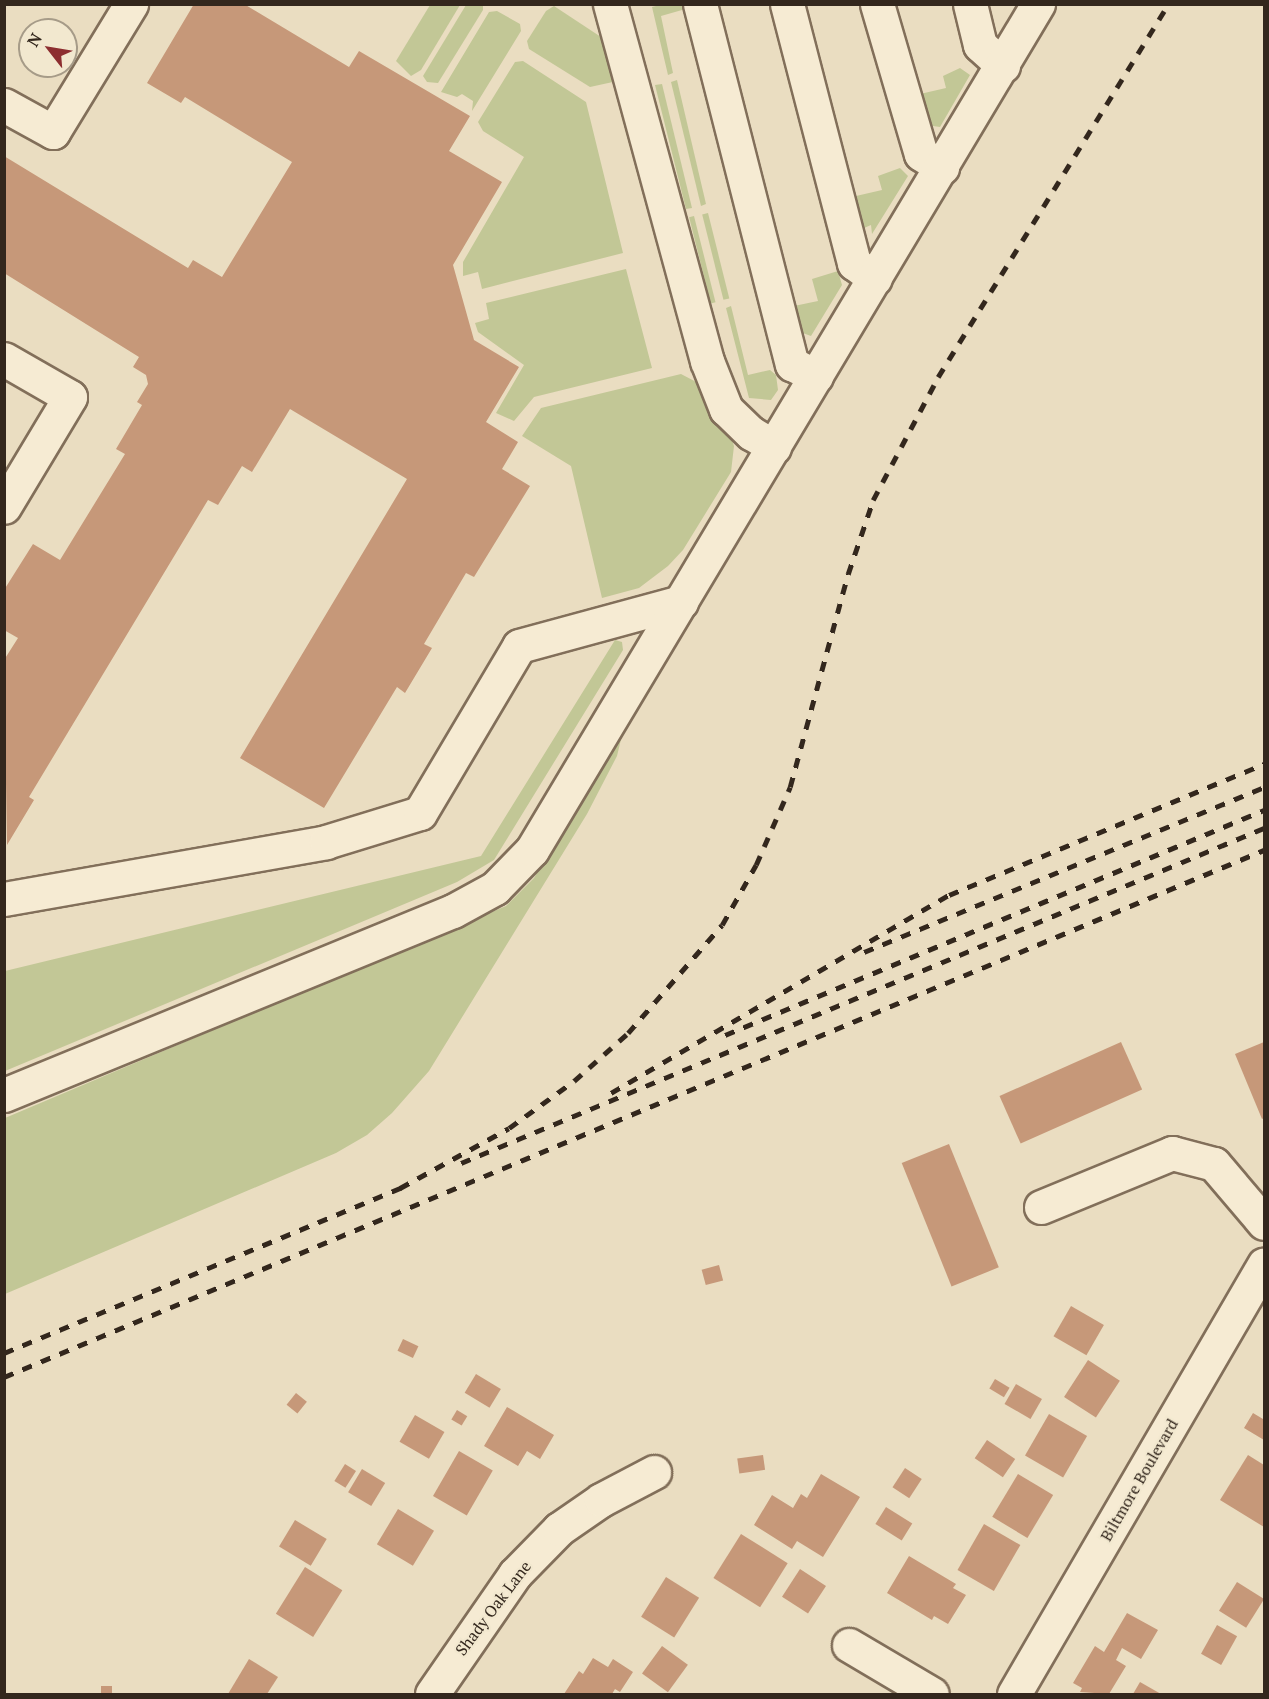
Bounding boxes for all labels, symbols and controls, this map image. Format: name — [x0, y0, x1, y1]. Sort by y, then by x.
north arrow — [18, 18, 78, 78]
text: N — [22, 29, 47, 51]
street label: Biltmore Boulevard — [1096, 1416, 1182, 1544]
street label: Shady Oak Lane — [451, 1557, 535, 1659]

